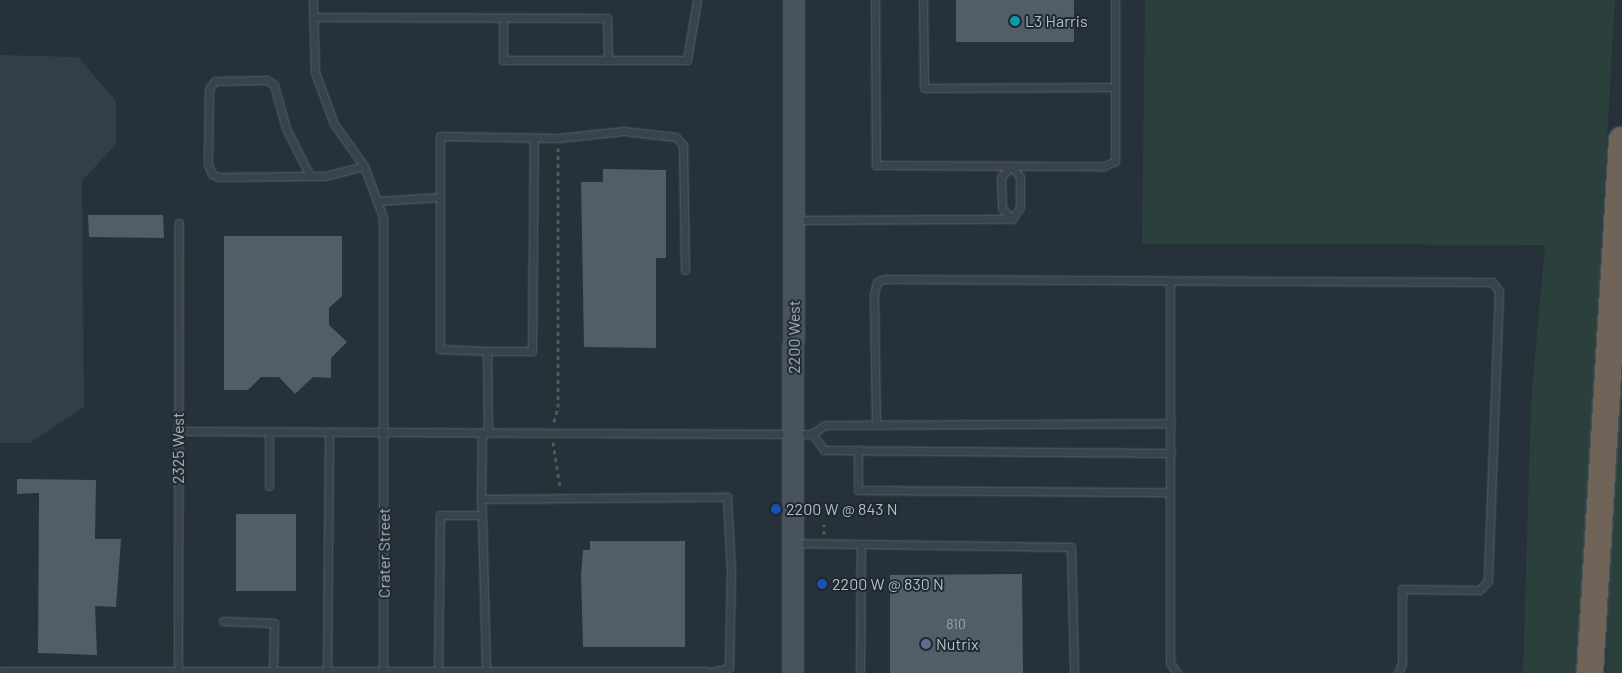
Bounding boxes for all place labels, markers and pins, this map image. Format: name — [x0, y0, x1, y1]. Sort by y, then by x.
place label: L3 Harris — [1025, 11, 1088, 31]
marker: L3 Harris — [1009, 15, 1021, 27]
place label: 2200 W @ 843 N — [786, 499, 898, 519]
marker: 2200 W @ 843 N — [770, 503, 782, 515]
place label: 2200 W @ 830 N — [832, 574, 944, 594]
marker: 2200 W @ 830 N — [816, 578, 828, 590]
place label: Nutrix — [936, 634, 979, 654]
marker: Nutrix — [920, 638, 932, 650]

